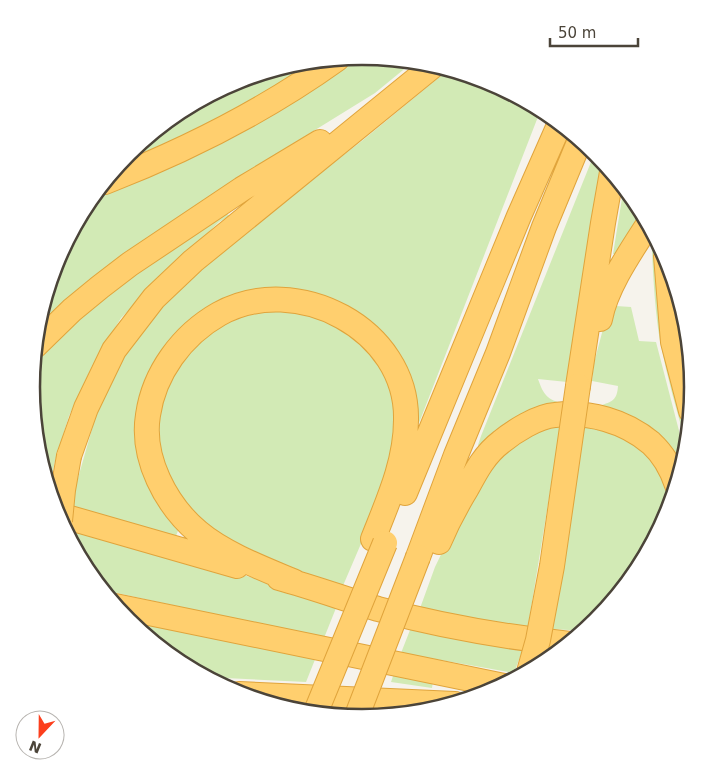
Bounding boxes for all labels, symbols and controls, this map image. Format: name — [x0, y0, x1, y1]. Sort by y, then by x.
scale bar — [550, 15, 638, 47]
text: 50 m — [558, 24, 596, 42]
north arrow — [15, 710, 65, 760]
text: N — [27, 737, 44, 757]

